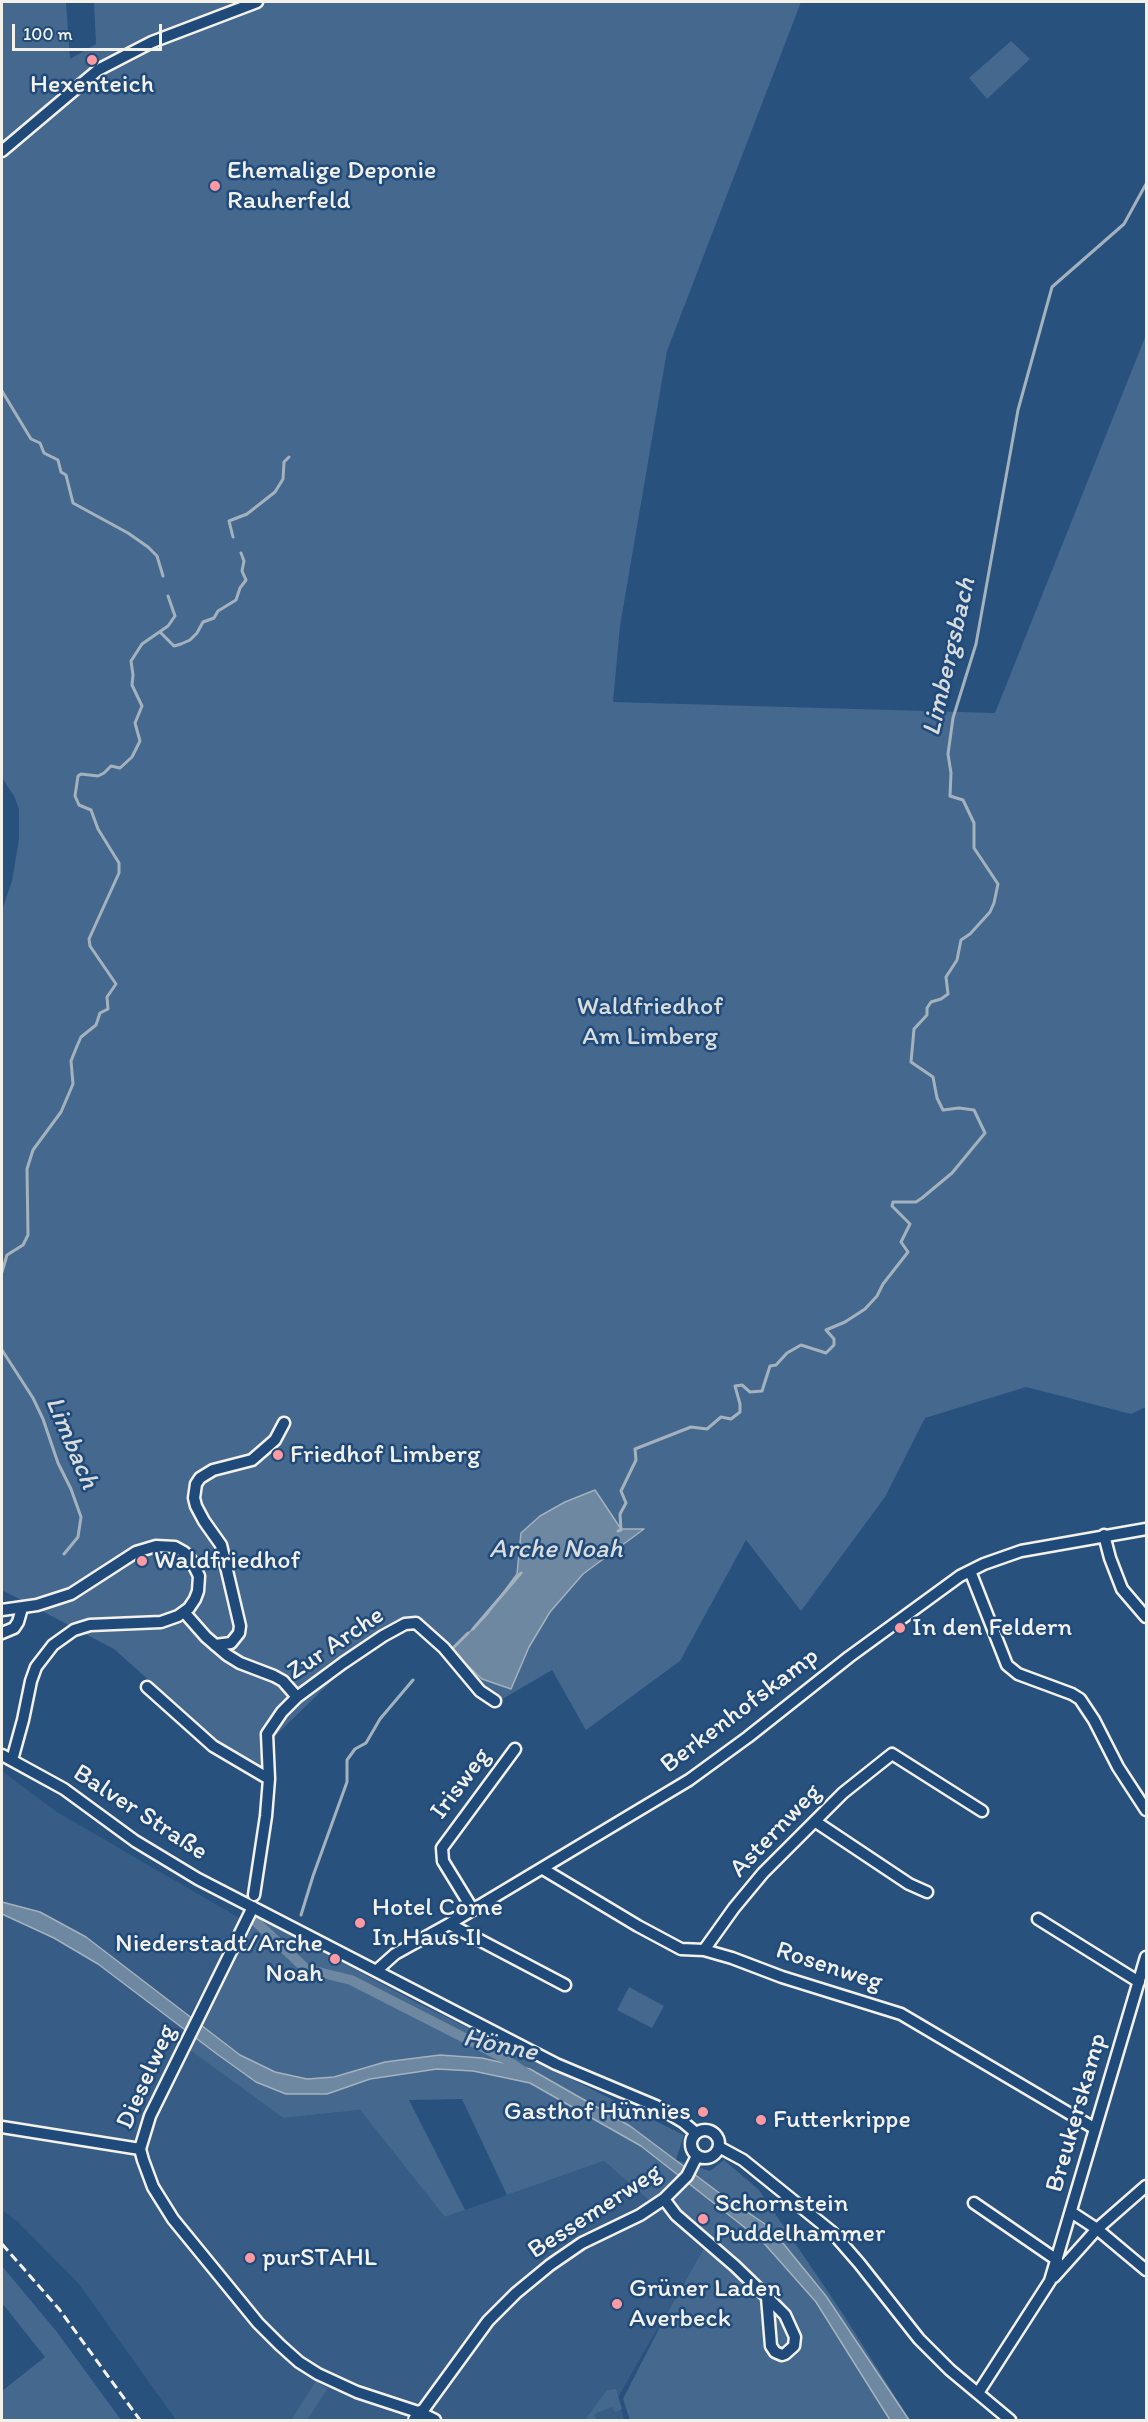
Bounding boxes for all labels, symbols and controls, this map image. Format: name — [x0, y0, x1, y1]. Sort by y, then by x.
scale bar — [15, 12, 165, 50]
text: 100 m — [23, 23, 73, 45]
marker: Hexenteich — [85, 53, 99, 67]
place label: Hexenteich — [30, 69, 154, 101]
place label: Ehemalige Deponie Rauherfeld — [227, 155, 436, 216]
marker: Ehemalige Deponie Rauherfeld — [208, 179, 222, 193]
water label: Limbergsbach — [916, 575, 984, 739]
park label: Waldfriedhof Am Limberg — [577, 991, 723, 1052]
water label: Limbach — [37, 1392, 105, 1494]
place label: Friedhof Limberg — [290, 1439, 480, 1471]
marker: Friedhof Limberg — [271, 1448, 285, 1462]
water label: Arche Noah — [489, 1534, 623, 1566]
place label: Waldfriedhof — [154, 1545, 300, 1577]
marker: Waldfriedhof — [135, 1554, 149, 1568]
street label: Zur Arche — [282, 1600, 390, 1688]
place label: In den Feldern — [912, 1612, 1072, 1644]
marker: In den Feldern — [893, 1621, 907, 1635]
street label: Berkenhofskamp — [655, 1641, 825, 1781]
street label: Irisweg — [424, 1742, 498, 1826]
street label: Balver Straße — [67, 1758, 213, 1868]
street label: Asternweg — [724, 1777, 828, 1885]
place label: Hotel Come In Haus II — [372, 1892, 503, 1954]
marker: Hotel Come In Haus II — [353, 1916, 367, 1930]
place label: Niederstadt/Arche Noah — [115, 1928, 323, 1990]
street label: Rosenweg — [772, 1935, 886, 1999]
marker: Niederstadt/Arche Noah — [328, 1952, 342, 1966]
street label: Dieselweg — [110, 2020, 184, 2134]
water label: Hönne — [460, 2022, 540, 2070]
street label: Breukerskamp — [1039, 2030, 1115, 2196]
place label: Gasthof Hünnies — [504, 2096, 691, 2128]
place label: Futterkrippe — [773, 2104, 911, 2136]
marker: Gasthof Hünnies — [696, 2105, 710, 2119]
marker: Futterkrippe — [754, 2113, 768, 2127]
street label: Bessemerweg — [522, 2157, 668, 2267]
place label: Schornstein Puddelhammer — [715, 2188, 885, 2250]
marker: Schornstein Puddelhammer — [696, 2212, 710, 2226]
place label: purSTAHL — [262, 2242, 377, 2274]
marker: purSTAHL — [243, 2251, 257, 2265]
place label: Grüner Laden Averbeck — [629, 2273, 781, 2334]
marker: Grüner Laden Averbeck — [610, 2297, 624, 2311]

